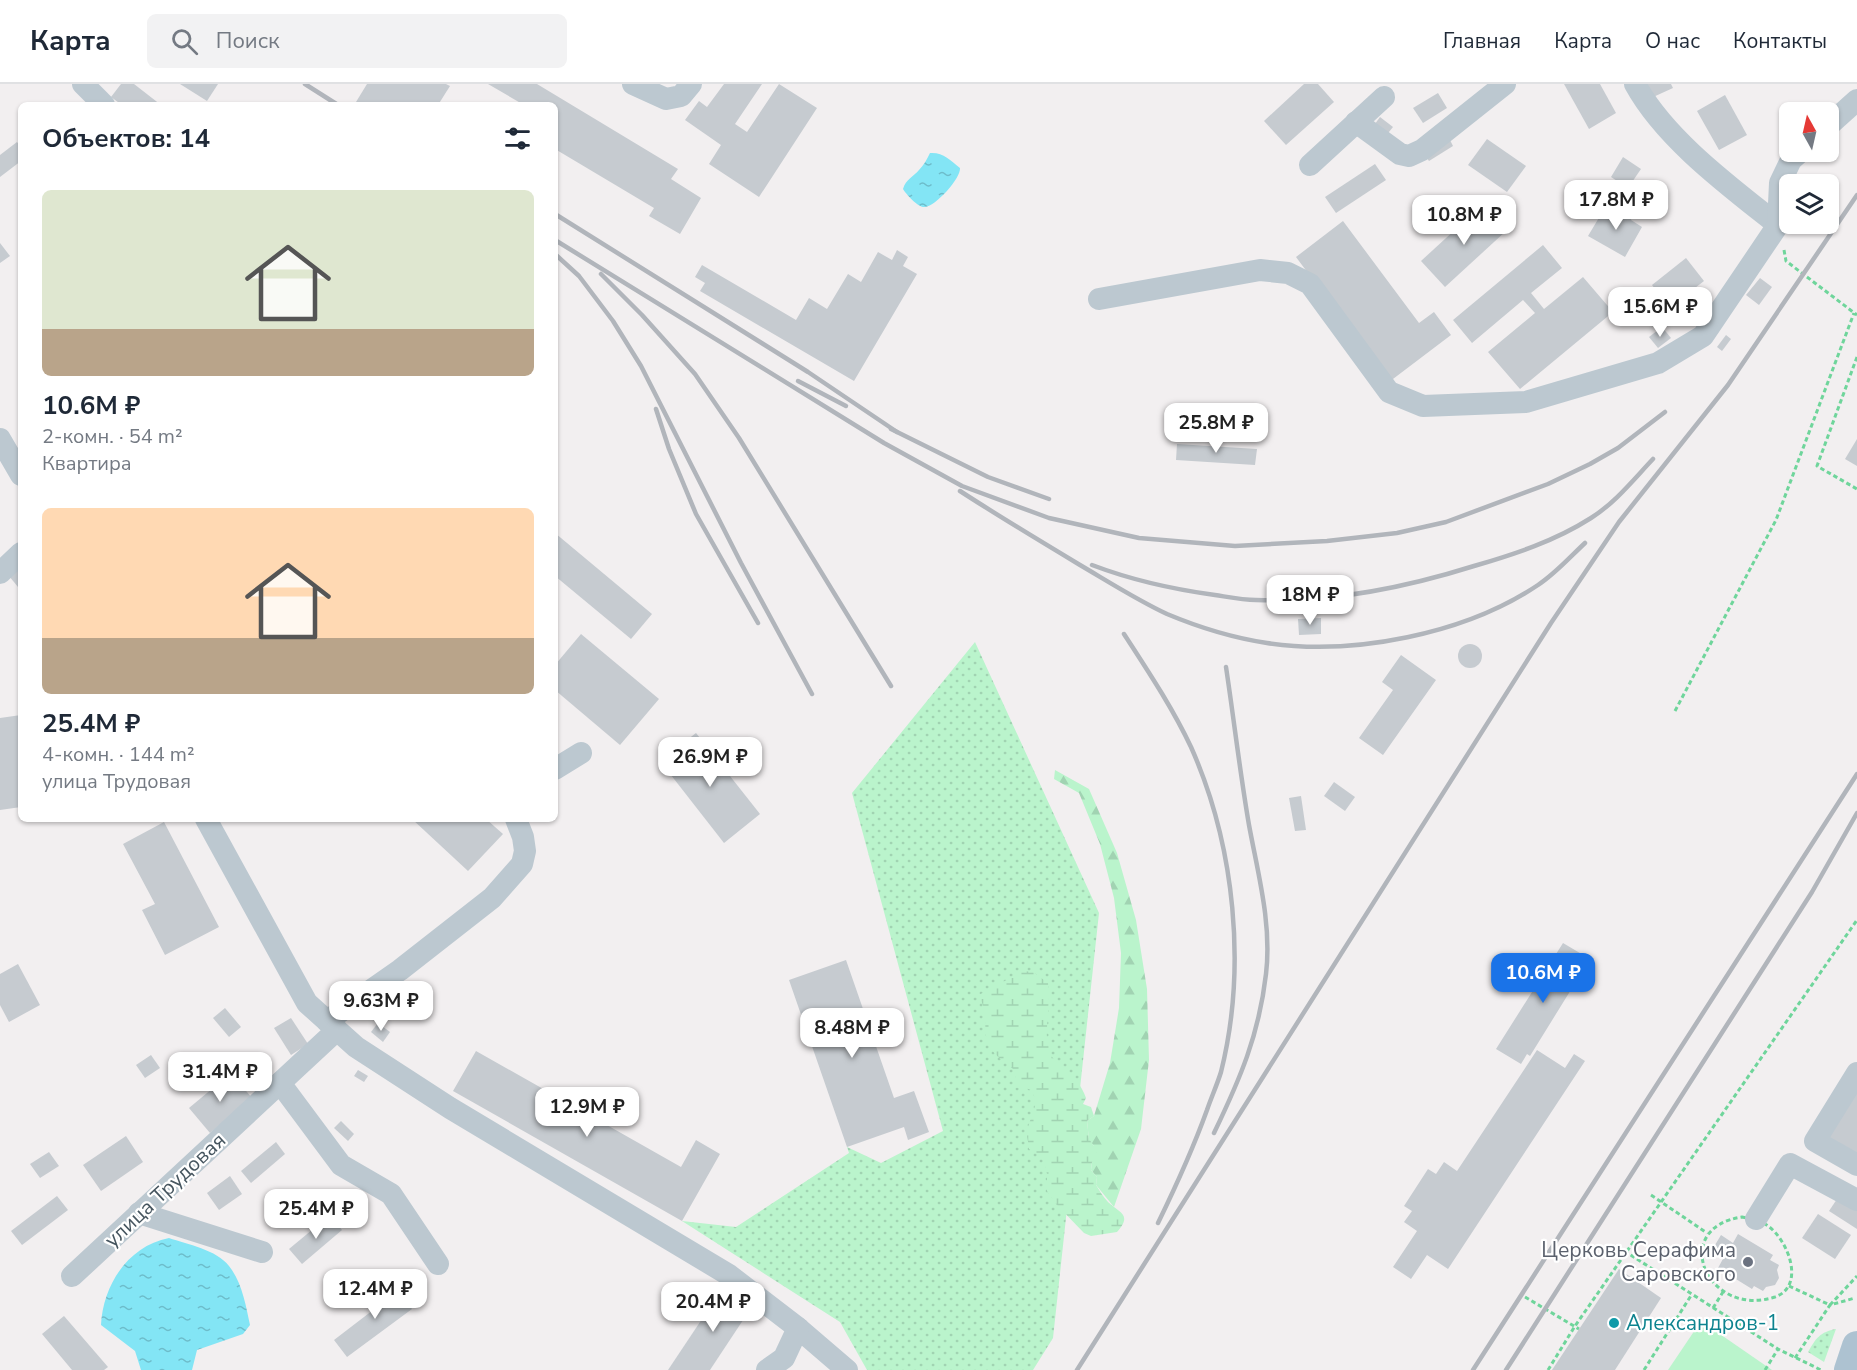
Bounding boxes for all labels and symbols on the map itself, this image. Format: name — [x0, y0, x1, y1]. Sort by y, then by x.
north arrow — [1779, 102, 1839, 162]
pin: 17.8M ₽ — [1561, 180, 1671, 231]
pin: 10.8M ₽ — [1409, 195, 1519, 246]
pin: 15.6M ₽ — [1605, 287, 1715, 338]
pin: 25.8M ₽ — [1161, 403, 1271, 454]
pin: 18M ₽ — [1268, 575, 1352, 626]
pin: 26.9M ₽ — [655, 737, 765, 788]
pin: 10.6M ₽ — [1488, 953, 1598, 1004]
pin: 9.63M ₽ — [326, 981, 436, 1032]
pin: 8.48M ₽ — [797, 1008, 907, 1059]
pin: 31.4M ₽ — [165, 1052, 275, 1103]
pin: 12.9M ₽ — [532, 1087, 642, 1138]
street label: улица Трудовая — [98, 1126, 232, 1254]
pin: 25.4M ₽ — [261, 1189, 371, 1240]
place label: Церковь Серафима Саровского — [1541, 1236, 1736, 1288]
marker: Церковь Серафима Саровского — [1741, 1255, 1755, 1269]
pin: 12.4M ₽ — [320, 1269, 430, 1320]
pin: 20.4M ₽ — [658, 1282, 768, 1333]
place label: Александров-1 — [1626, 1309, 1779, 1337]
marker: Александров-1 — [1607, 1316, 1621, 1330]

